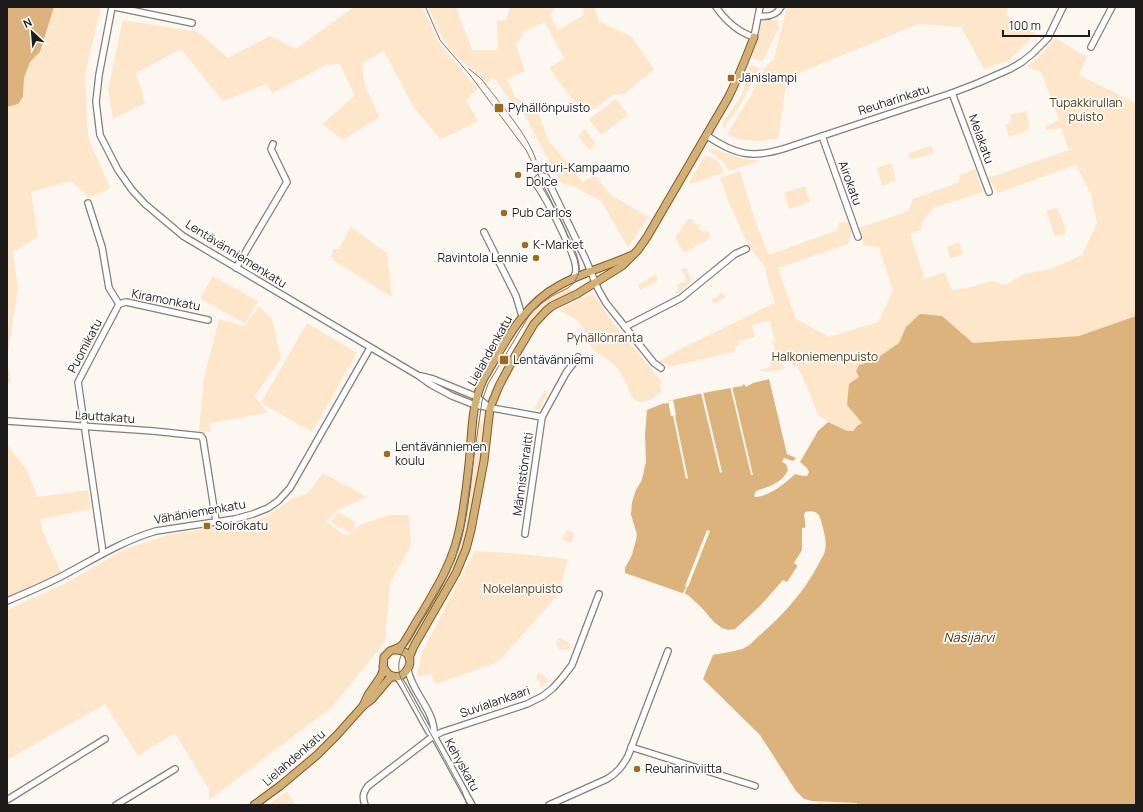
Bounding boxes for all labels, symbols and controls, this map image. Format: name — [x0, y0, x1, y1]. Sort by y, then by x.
north arrow — [12, 12, 52, 52]
scale bar — [1003, 12, 1089, 38]
text: N — [21, 14, 34, 31]
text: 100 m — [1009, 17, 1041, 34]
place label: Jänislampi — [739, 69, 797, 86]
marker: Jänislampi — [726, 73, 736, 83]
street label: Reuharinkatu — [856, 80, 932, 119]
park label: Tupakkirullan puisto — [1049, 94, 1123, 125]
place label: Pyhällönpuisto — [508, 99, 590, 116]
marker: Pyhällönpuisto — [493, 102, 505, 114]
street label: Melakatu — [965, 112, 998, 166]
street label: Airokatu — [835, 158, 866, 207]
place label: Parturi-Kampaamo Dolce — [526, 159, 630, 190]
marker: Parturi-Kampaamo Dolce — [513, 170, 523, 180]
place label: Pub Carlos — [512, 204, 572, 221]
marker: Pub Carlos — [499, 208, 509, 218]
street label: Lentävänniemenkatu — [182, 216, 290, 292]
place label: K-Market — [533, 236, 584, 253]
marker: K-Market — [520, 240, 530, 250]
place label: Ravintola Lennie — [437, 249, 528, 266]
marker: Ravintola Lennie — [531, 253, 541, 263]
street label: Kiramonkatu — [130, 285, 202, 314]
street label: Lielahdenkatu — [463, 312, 516, 389]
street label: Puomikatu — [63, 316, 106, 376]
park label: Pyhällönranta — [567, 329, 643, 346]
park label: Halkoniemenpuisto — [772, 348, 878, 365]
place label: Lentävänniemi — [513, 351, 594, 368]
marker: Lentävänniemi — [498, 354, 510, 366]
street label: Lauttakatu — [74, 406, 136, 427]
street label: Männistönraitti — [508, 431, 537, 517]
place label: Lentävänniemen koulu — [395, 438, 487, 469]
marker: Lentävänniemen koulu — [382, 449, 392, 459]
street label: Vähäniemenkatu — [153, 495, 247, 528]
place label: Soirokatu — [215, 517, 268, 534]
marker: Soirokatu — [202, 521, 212, 531]
park label: Nokelanpuisto — [483, 580, 563, 597]
water label: Näsijärvi — [944, 628, 996, 646]
street label: Suvialankaari — [458, 682, 532, 721]
street label: Lielahdenkatu — [259, 726, 329, 790]
street label: Kehyskatu — [441, 735, 484, 794]
place label: Reuharinviitta — [645, 760, 722, 777]
marker: Reuharinviitta — [632, 764, 642, 774]

